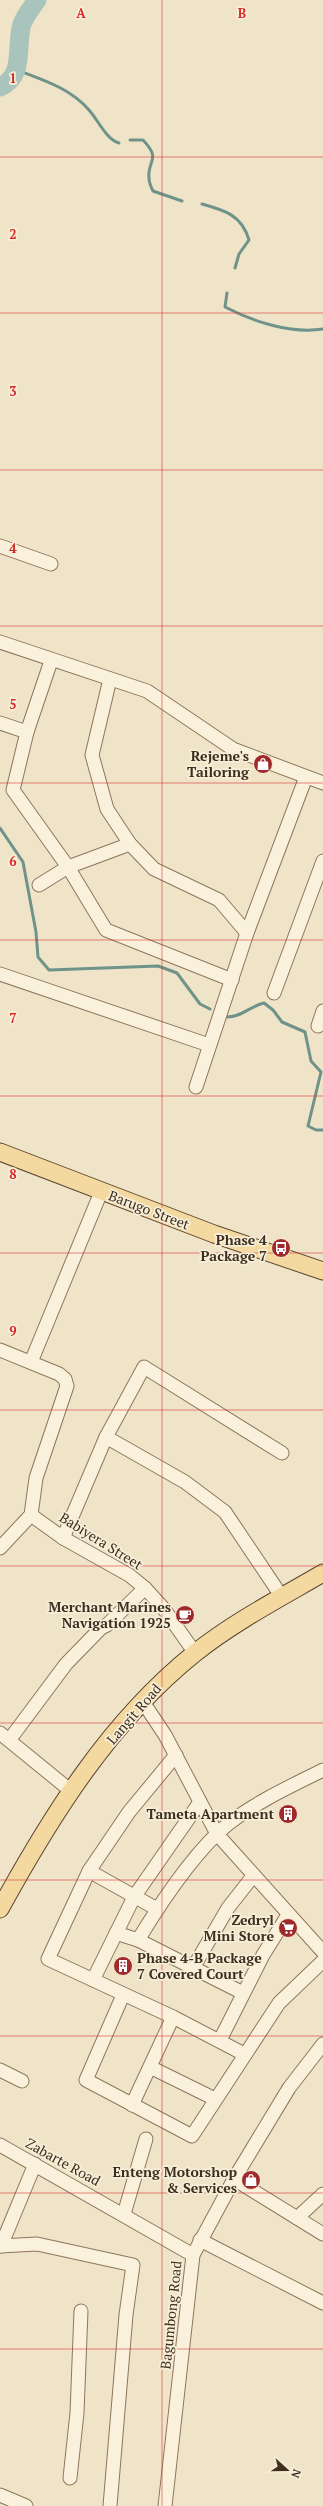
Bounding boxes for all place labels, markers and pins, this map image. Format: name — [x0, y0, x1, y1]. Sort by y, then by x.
place label: Rejeme's Tailoring — [187, 746, 250, 781]
shop icon: Rejeme's Tailoring — [252, 753, 274, 775]
place label: Phase 4 Package 7 — [200, 1230, 267, 1265]
bus stop icon: Phase 4 Package 7 — [270, 1237, 292, 1259]
place label: Merchant Marines Navigation 1925 — [48, 1597, 171, 1632]
cafe icon: Merchant Marines Navigation 1925 — [174, 1604, 196, 1626]
building icon: Tameta Apartment — [277, 1803, 299, 1825]
place label: Tameta Apartment — [147, 1804, 274, 1823]
place label: Zedryl Mini Store — [204, 1910, 274, 1945]
supermarket icon: Zedryl Mini Store — [277, 1917, 299, 1939]
place label: Phase 4-B Package 7 Covered Court — [137, 1948, 262, 1983]
building icon: Phase 4-B Package 7 Covered Court — [112, 1955, 134, 1977]
place label: Enteng Motorshop & Services — [112, 2162, 237, 2197]
shop icon: Enteng Motorshop & Services — [240, 2169, 262, 2191]

